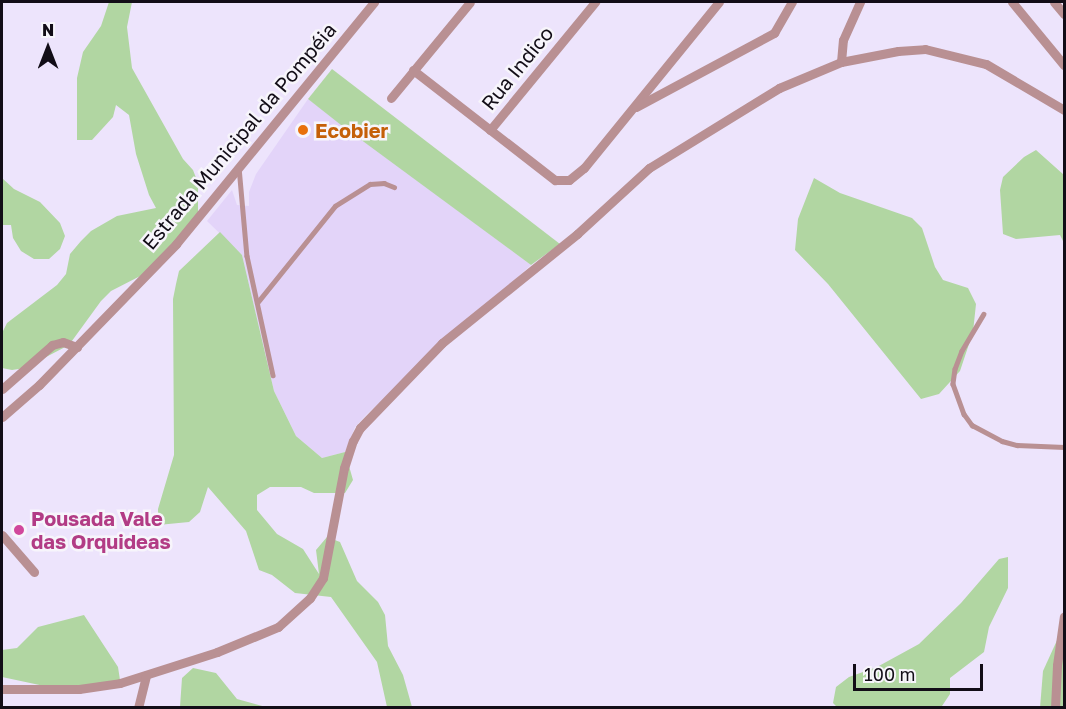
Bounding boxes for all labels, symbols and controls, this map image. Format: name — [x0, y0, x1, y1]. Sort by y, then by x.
north arrow — [18, 18, 78, 78]
street label: Estrada Municipal da Pompéia — [137, 18, 341, 254]
text: N — [42, 20, 54, 40]
street label: Rua Indico — [476, 21, 558, 115]
place label: Ecobier — [315, 118, 388, 142]
marker: Ecobier — [296, 123, 310, 137]
place label: Pousada Vale das Orquideas — [31, 506, 171, 553]
marker: Pousada Vale das Orquideas — [12, 523, 26, 537]
scale bar — [856, 652, 986, 690]
text: 100 m — [864, 663, 915, 685]

